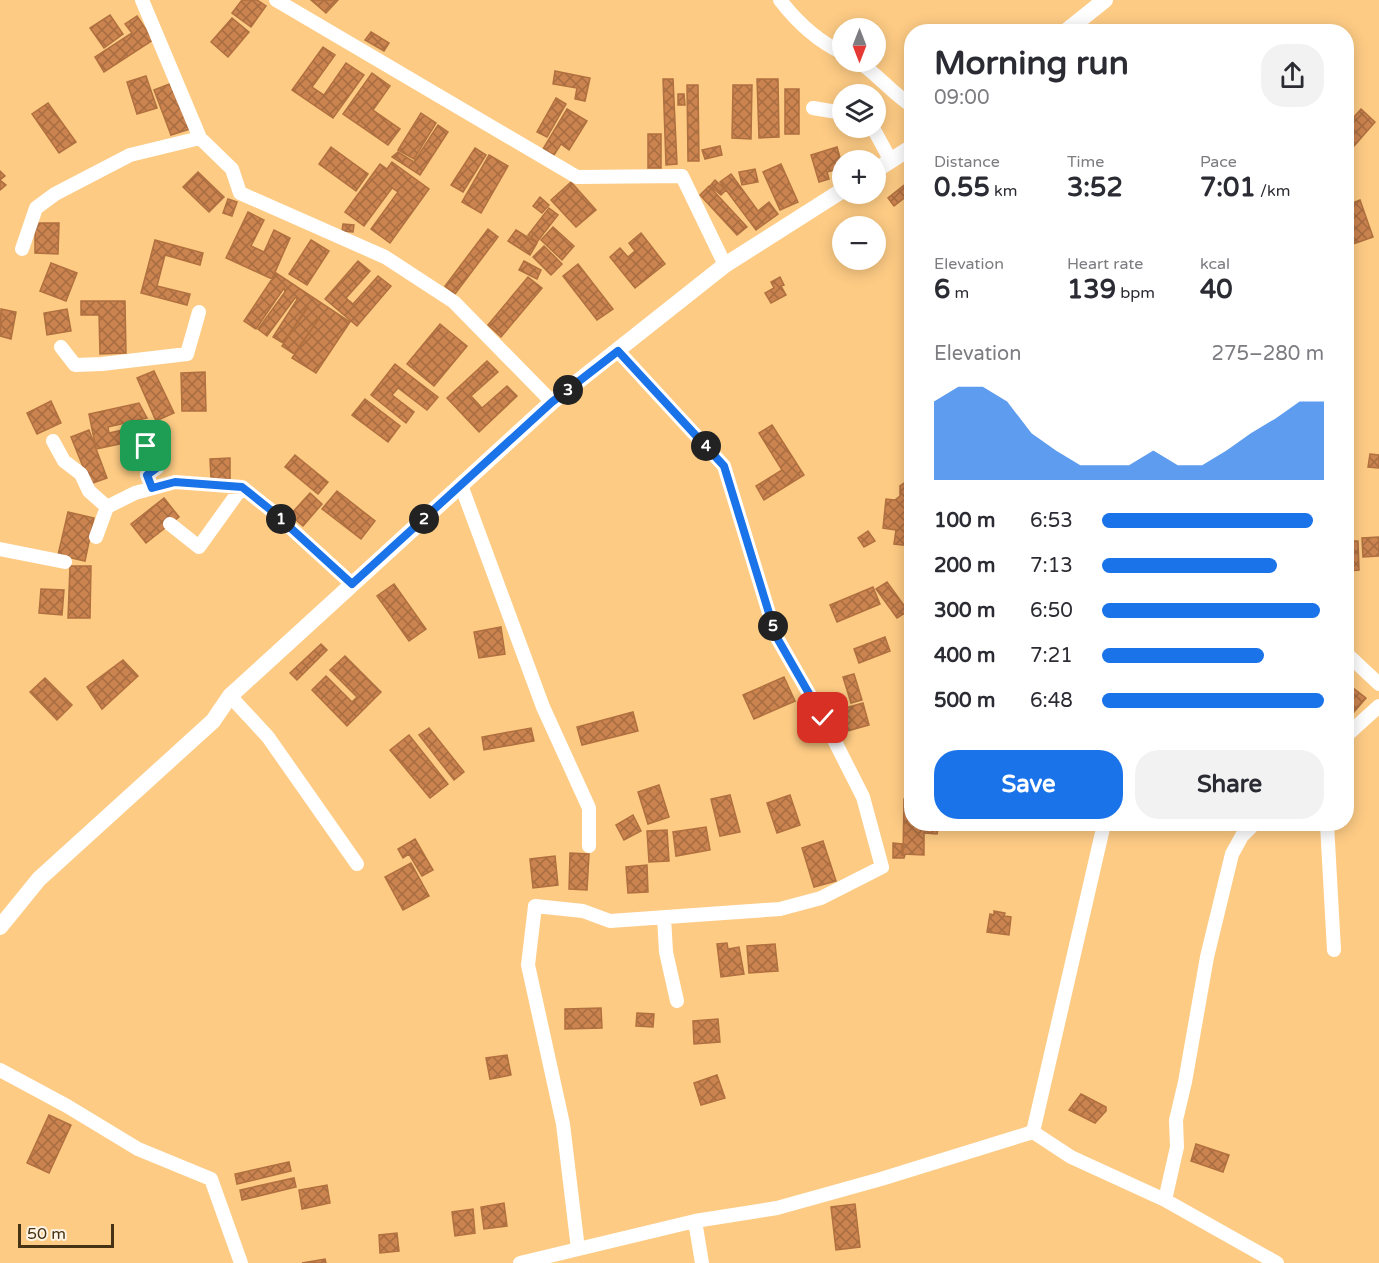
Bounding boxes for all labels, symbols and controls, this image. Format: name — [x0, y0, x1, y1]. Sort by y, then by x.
north arrow — [832, 18, 886, 72]
map controls — [832, 18, 886, 270]
text: Morning run — [934, 44, 1129, 83]
button: share — [1261, 44, 1324, 107]
button: layers — [832, 84, 886, 138]
text: 09:00 — [934, 86, 989, 110]
button: + — [832, 150, 886, 204]
text: Distance — [934, 152, 1000, 172]
text: Time — [1067, 152, 1104, 172]
text: Pace — [1200, 152, 1237, 172]
text: 0.55 — [934, 172, 990, 203]
text: 3:52 — [1067, 172, 1123, 203]
text: 7:01 — [1200, 172, 1256, 203]
text: km — [990, 181, 1017, 201]
text: /km — [1256, 181, 1290, 201]
button: − — [832, 216, 886, 270]
text: Elevation — [934, 254, 1004, 274]
text: Heart rate — [1067, 254, 1143, 274]
text: kcal — [1200, 254, 1230, 274]
text: 6 — [934, 274, 950, 305]
text: 139 — [1067, 274, 1116, 305]
text: 40 — [1200, 274, 1233, 305]
text: m — [950, 283, 969, 303]
text: bpm — [1116, 283, 1155, 303]
text: Elevation — [934, 342, 1021, 366]
text: 275–280 m — [1211, 342, 1324, 366]
pin: 3 — [553, 375, 583, 405]
text: 3 — [563, 380, 573, 400]
pin — [120, 420, 171, 471]
icon: arrive — [129, 429, 162, 462]
pin: 4 — [691, 431, 721, 461]
text: 4 — [701, 436, 711, 456]
pin: 1 — [266, 504, 296, 534]
pin: 2 — [409, 504, 439, 534]
text: 1 — [276, 509, 286, 529]
text: 2 — [419, 509, 429, 529]
text: 100 m — [934, 509, 995, 533]
text: 6:53 — [1030, 509, 1073, 533]
text: 200 m — [934, 554, 995, 578]
text: 7:13 — [1030, 554, 1073, 578]
text: 300 m — [934, 599, 995, 623]
text: 6:50 — [1030, 599, 1073, 623]
pin: 5 — [758, 611, 788, 641]
text: 5 — [768, 616, 778, 636]
text: 400 m — [934, 644, 995, 668]
text: 7:21 — [1030, 644, 1073, 668]
text: 500 m — [934, 689, 995, 713]
text: 6:48 — [1030, 689, 1073, 713]
pin — [797, 692, 848, 743]
icon: check — [806, 701, 839, 734]
button: Save — [934, 750, 1123, 819]
button: Share — [1135, 750, 1324, 819]
scale bar — [18, 1221, 114, 1248]
text: 50 m — [27, 1224, 66, 1244]

